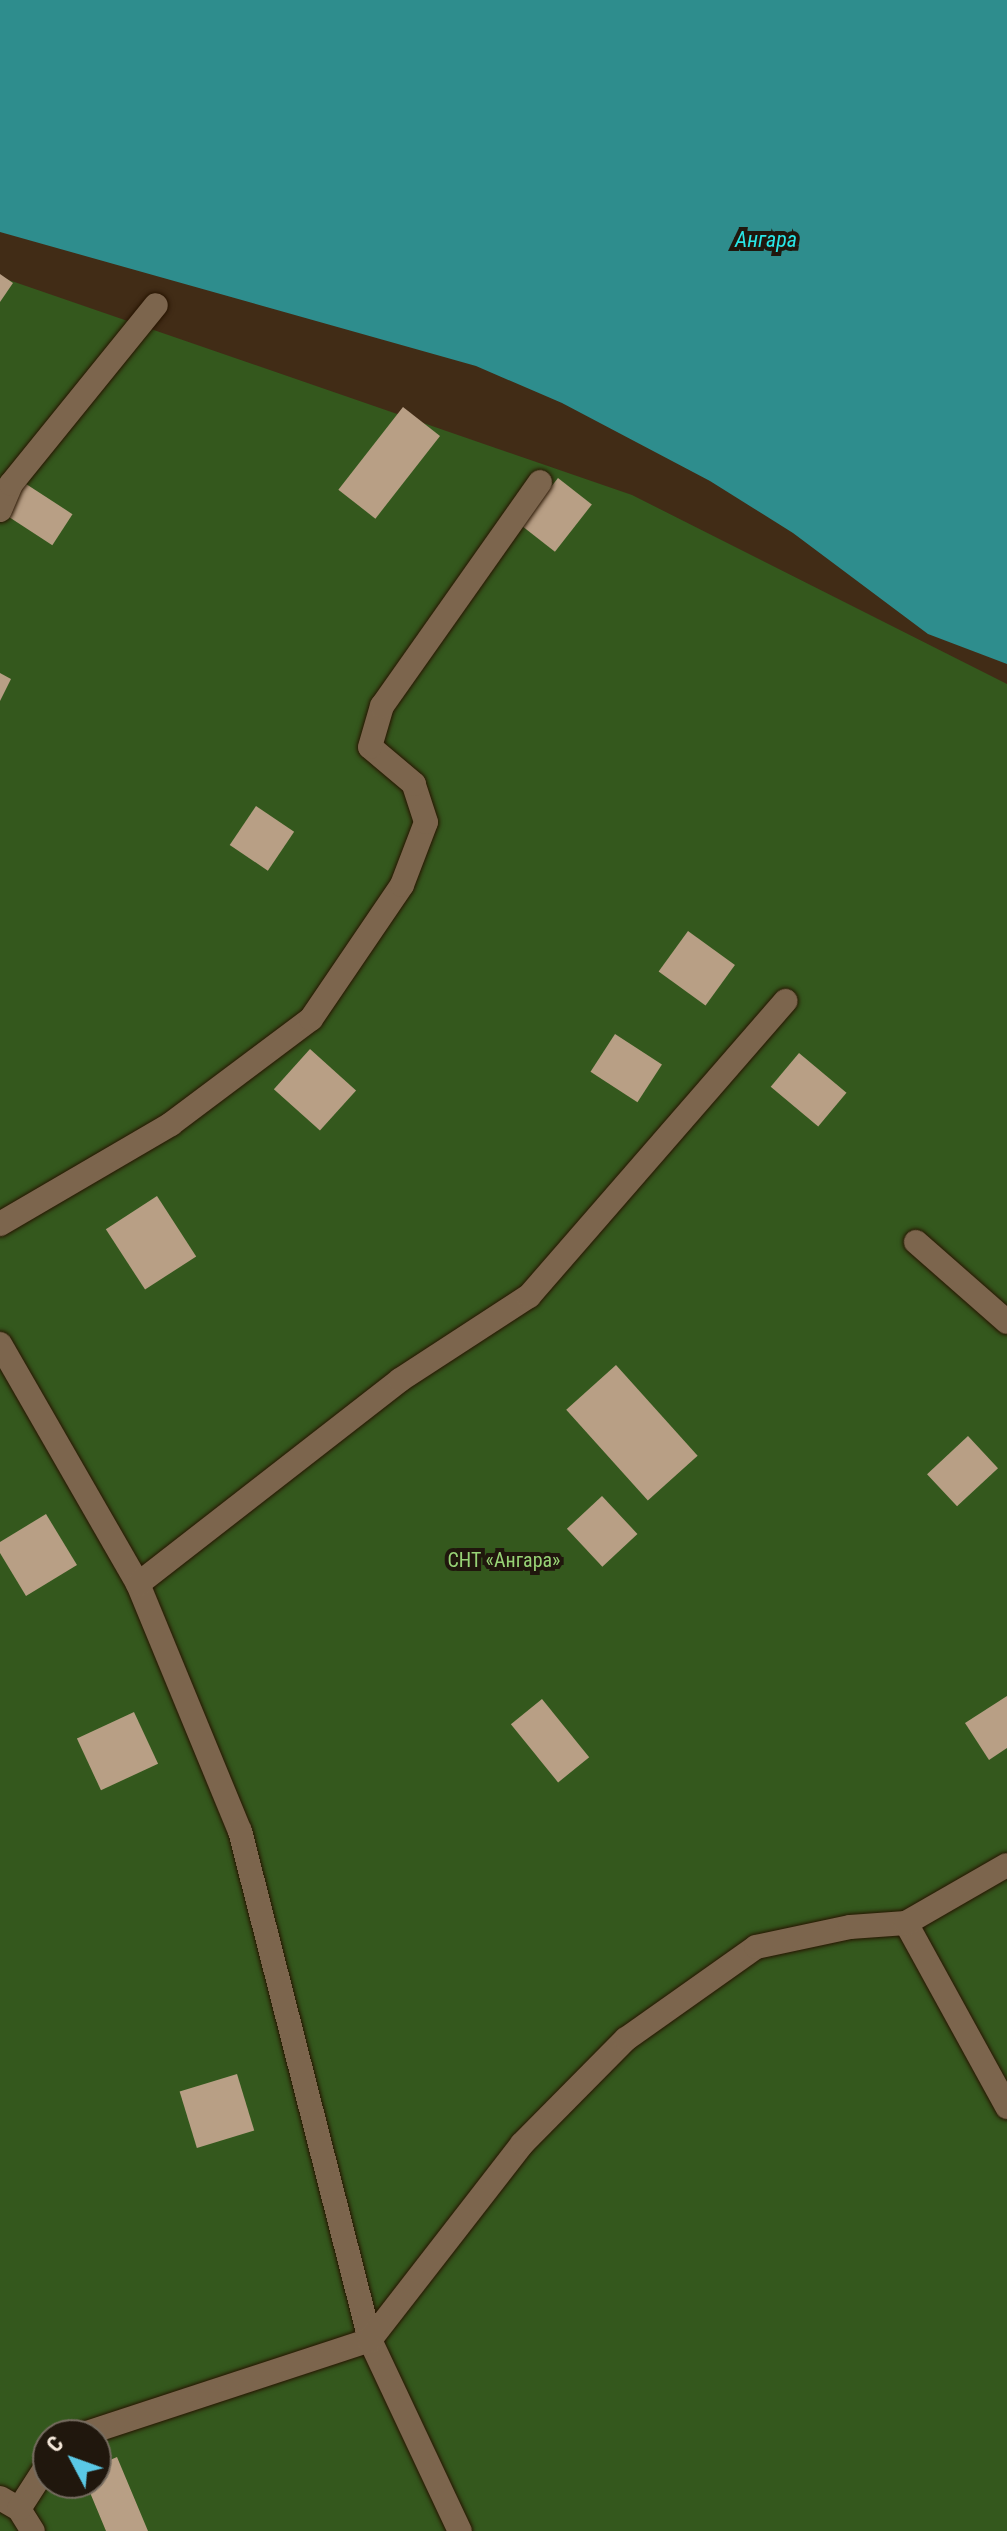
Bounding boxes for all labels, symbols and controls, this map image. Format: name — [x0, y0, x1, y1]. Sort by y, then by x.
water label: Ангара — [735, 227, 797, 253]
park label: СНТ «Ангара» — [447, 1548, 561, 1572]
north arrow — [32, 2419, 112, 2499]
text: С — [41, 2431, 69, 2457]

